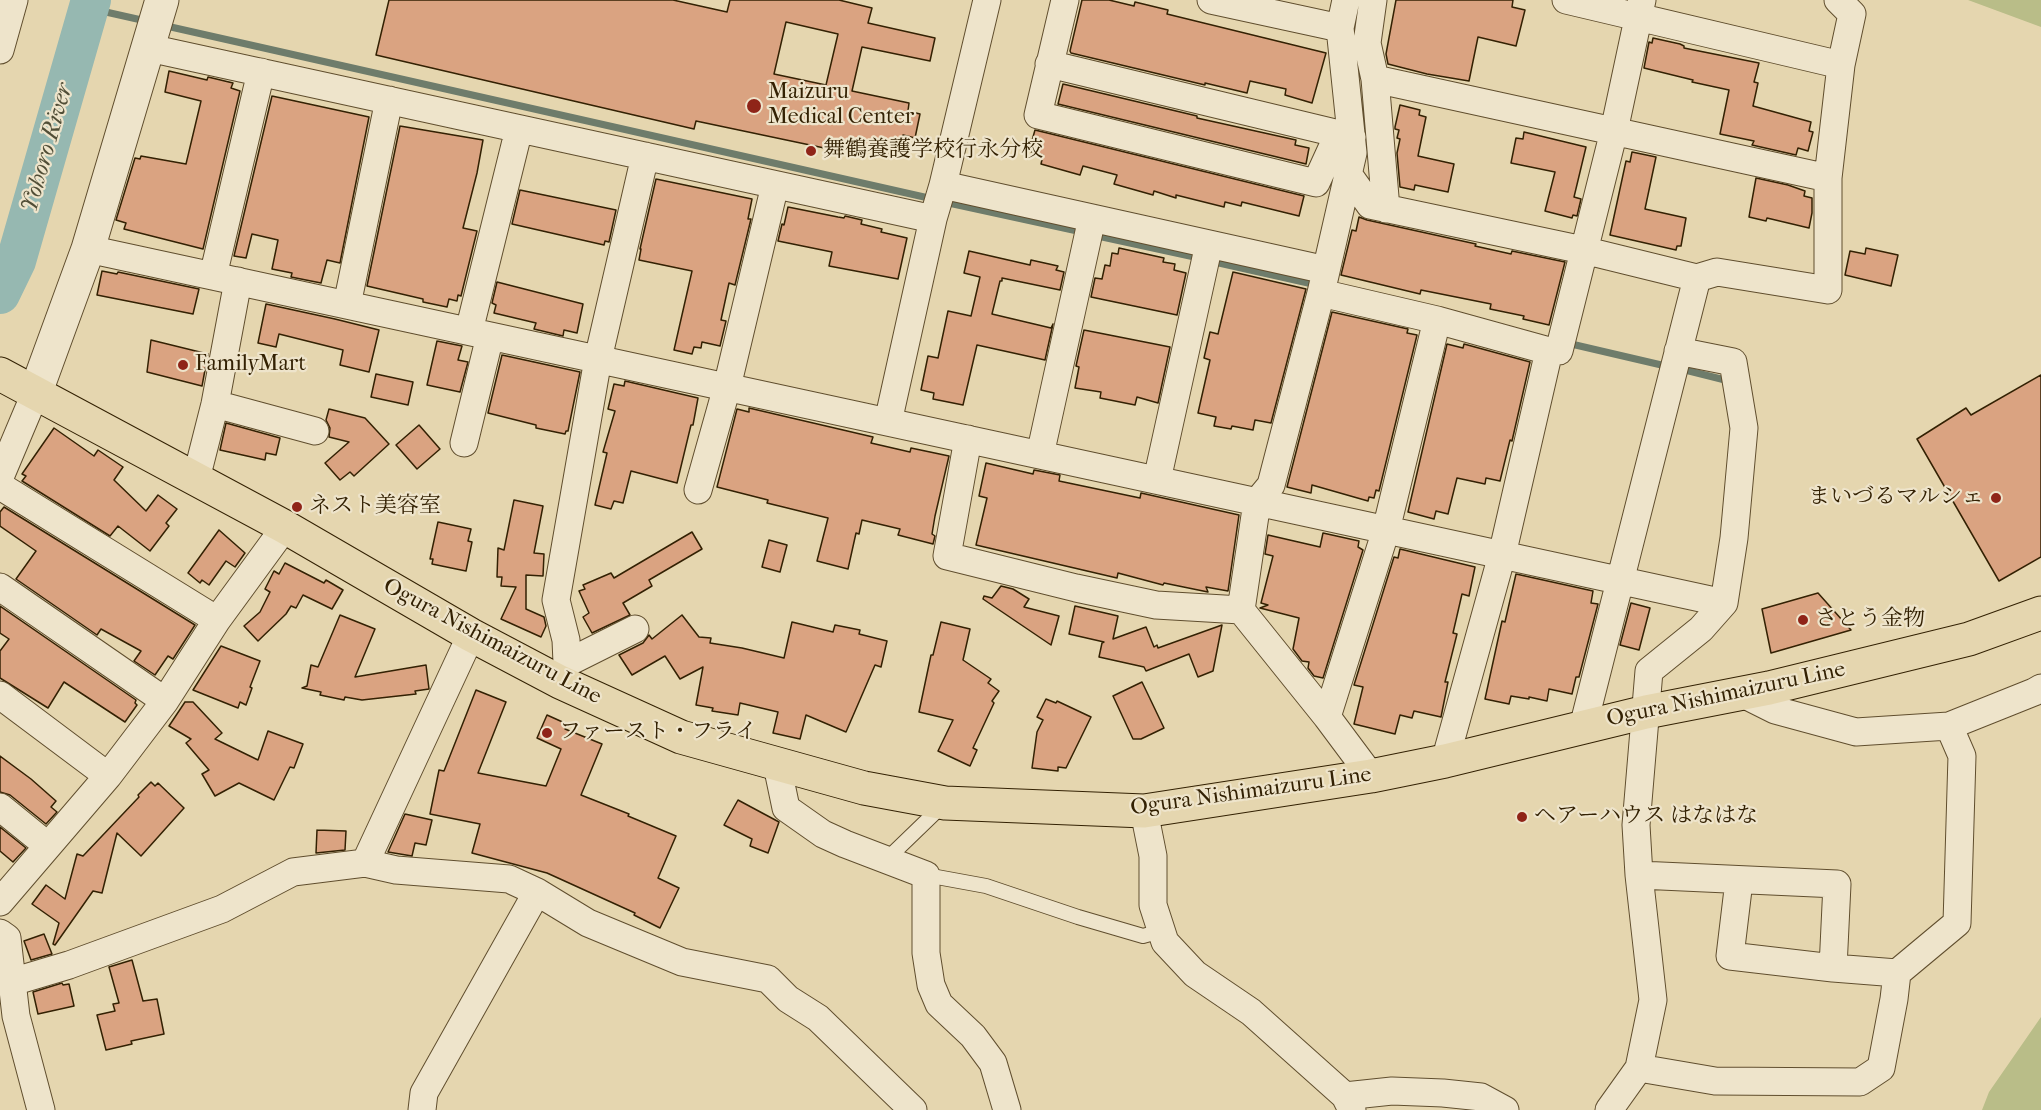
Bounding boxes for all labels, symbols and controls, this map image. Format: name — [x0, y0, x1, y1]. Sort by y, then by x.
water label: Yohoro River — [16, 80, 80, 216]
place label: Maizuru Medical Center — [768, 80, 914, 132]
marker: Maizuru Medical Center — [745, 97, 763, 115]
place label: 舞鶴養護学校行永分校 — [823, 138, 1043, 164]
marker: 舞鶴養護学校行永分校 — [804, 144, 818, 158]
place label: FamilyMart — [195, 352, 306, 378]
marker: FamilyMart — [176, 358, 190, 372]
place label: まいづるマルシェ — [1808, 485, 1984, 511]
marker: まいづるマルシェ — [1989, 491, 2003, 505]
place label: ネスト美容室 — [309, 494, 441, 520]
marker: ネスト美容室 — [290, 500, 304, 514]
street label: Ogura Nishimaizuru Line — [378, 573, 606, 711]
place label: さとう金物 — [1815, 607, 1925, 633]
marker: さとう金物 — [1796, 613, 1810, 627]
street label: Ogura Nishimaizuru Line — [1604, 657, 1848, 733]
place label: ファースト・フライ — [559, 720, 757, 746]
marker: ファースト・フライ — [540, 726, 554, 740]
street label: Ogura Nishimaizuru Line — [1129, 762, 1373, 822]
place label: ヘアーハウス はなはな — [1534, 804, 1758, 830]
marker: ヘアーハウス はなはな — [1515, 810, 1529, 824]

